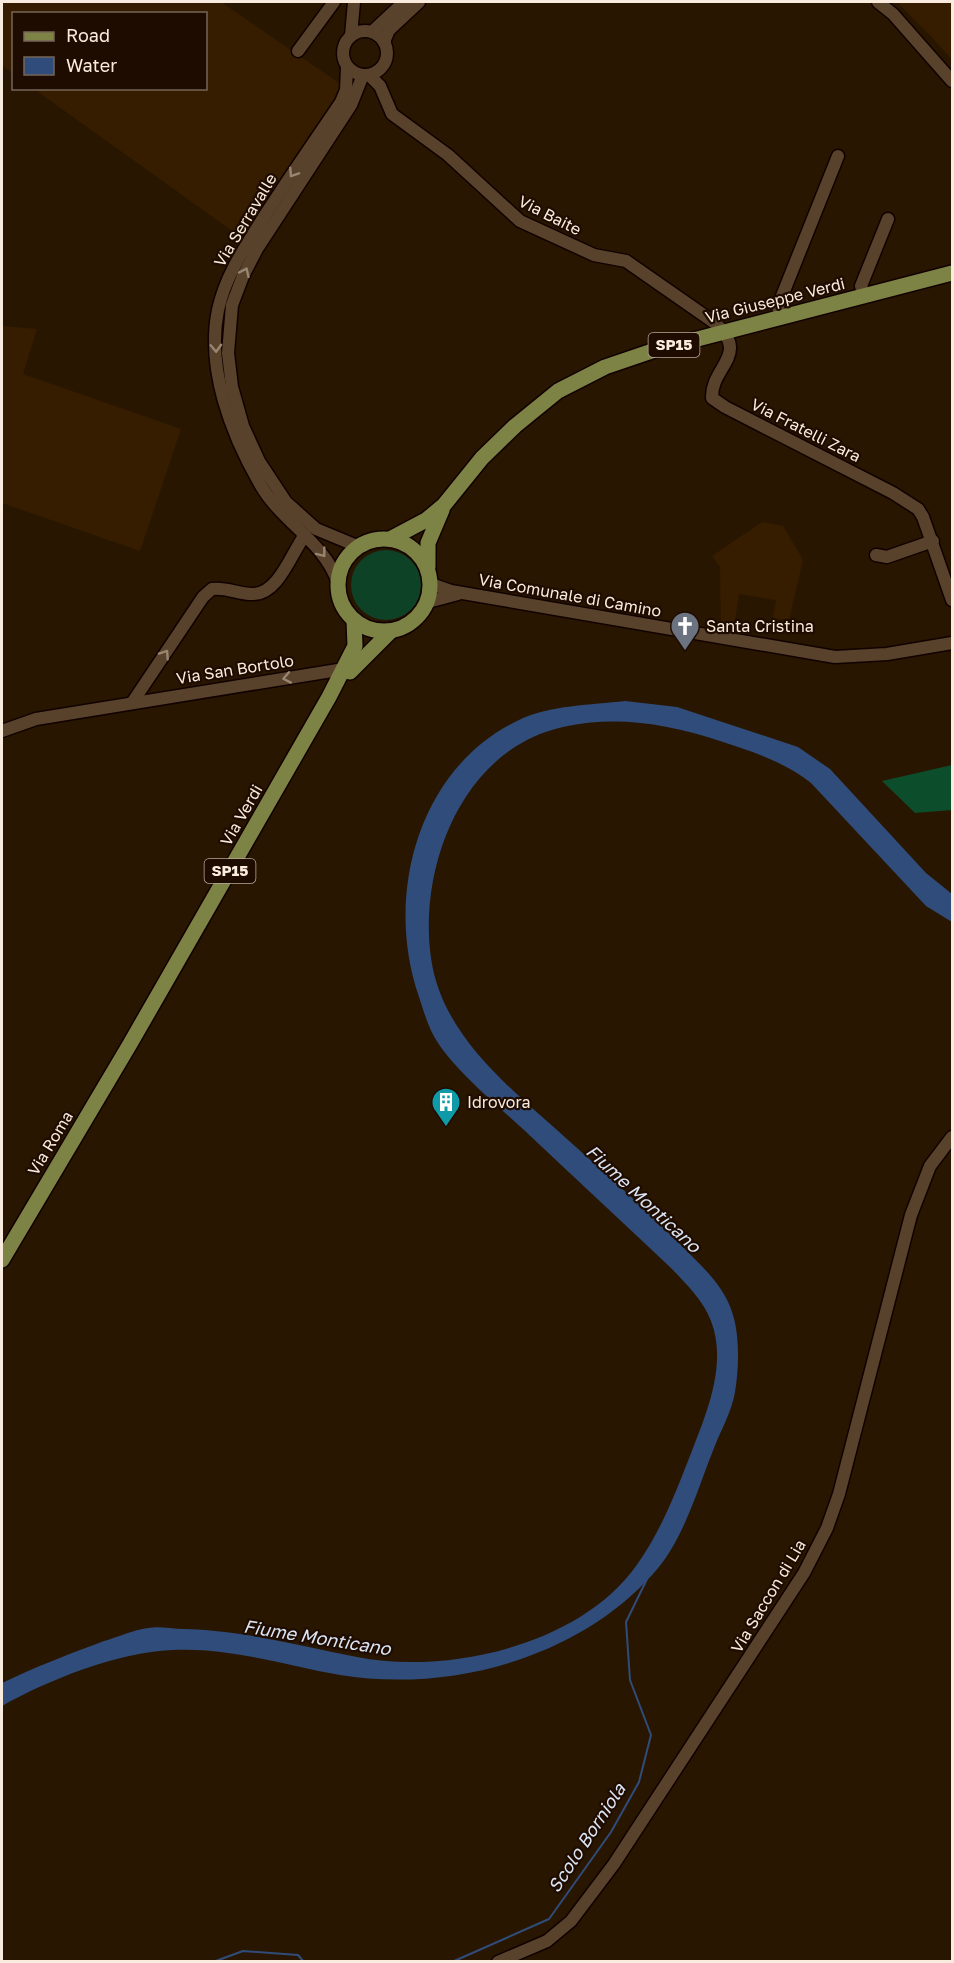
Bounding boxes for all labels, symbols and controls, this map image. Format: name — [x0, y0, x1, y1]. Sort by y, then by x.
legend — [12, 12, 207, 90]
text: Road — [66, 24, 110, 46]
text: Water — [66, 54, 117, 76]
one-way arrow — [289, 166, 300, 177]
street label: Via Serravalle — [209, 170, 281, 270]
street label: Via Baite — [515, 191, 585, 239]
one-way arrow — [238, 268, 250, 279]
street label: Via Giuseppe Verdi — [703, 273, 847, 327]
road number: SP15 — [648, 333, 700, 357]
one-way arrow — [210, 343, 223, 352]
street label: Via Fratelli Zara — [748, 394, 864, 466]
one-way arrow — [314, 546, 325, 557]
street label: Via Comunale di Camino — [477, 569, 663, 621]
church icon: Santa Cristina — [669, 610, 701, 652]
place label: Santa Cristina — [706, 616, 814, 636]
one-way arrow — [158, 650, 169, 661]
street label: Via San Bortolo — [175, 650, 295, 688]
one-way arrow — [282, 671, 292, 684]
street label: Via Verdi — [216, 781, 266, 849]
road number: SP15 — [204, 859, 256, 883]
building icon: Idrovora — [430, 1086, 462, 1128]
place label: Idrovora — [467, 1092, 531, 1112]
street label: Via Roma — [23, 1107, 77, 1179]
water label: Fiume Monticano — [582, 1140, 706, 1258]
street label: Via Saccon di Lia — [726, 1536, 810, 1656]
water label: Fiume Monticano — [242, 1615, 393, 1660]
water label: Scolo Borniola — [543, 1778, 630, 1896]

